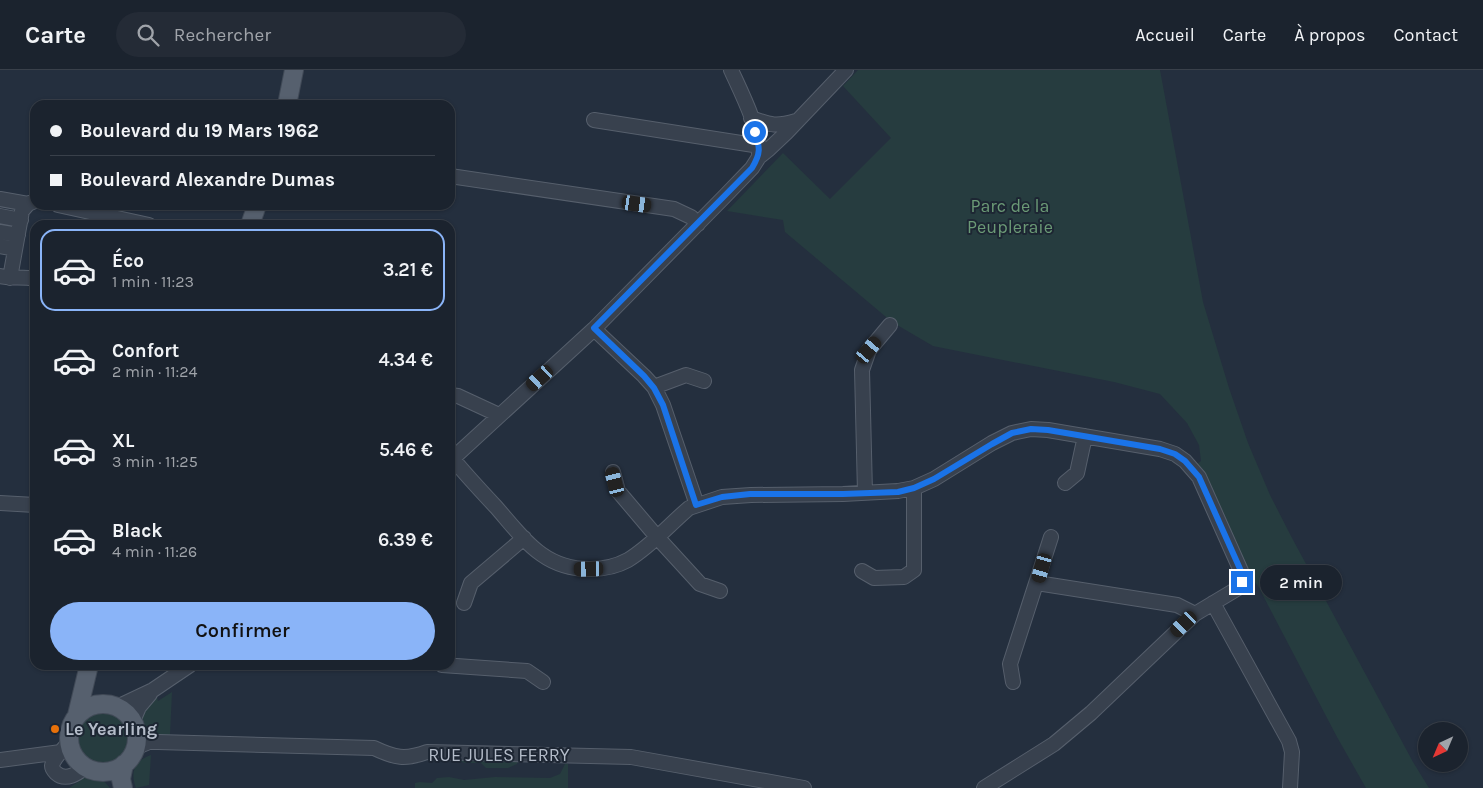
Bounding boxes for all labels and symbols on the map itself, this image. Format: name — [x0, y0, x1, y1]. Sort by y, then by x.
route start — [744, 121, 766, 143]
car — [621, 194, 652, 214]
park label: Parc de la Peupleraie — [967, 195, 1053, 238]
car — [853, 334, 884, 366]
car — [523, 362, 556, 394]
car — [604, 466, 625, 498]
car — [1030, 552, 1053, 584]
car — [573, 561, 604, 577]
callout: 2 min — [1260, 564, 1342, 600]
route end — [1231, 571, 1253, 593]
car — [1168, 608, 1200, 640]
place label: Le Yearling — [65, 718, 158, 740]
north arrow — [1418, 722, 1468, 772]
marker: Le Yearling — [49, 723, 61, 735]
street label: RUE JULES FERRY — [428, 744, 570, 766]

